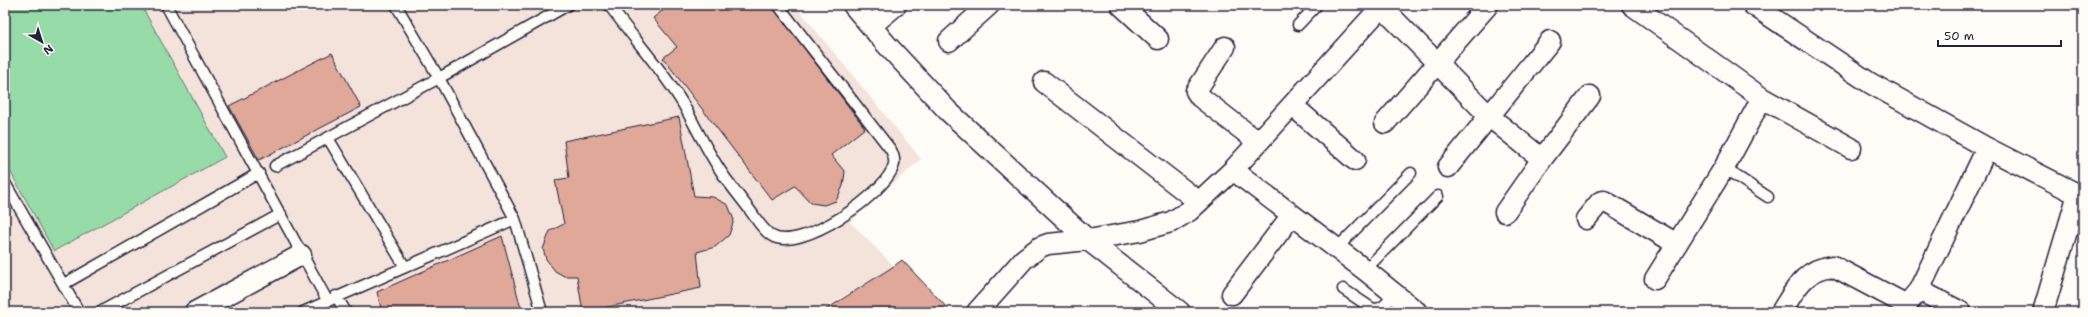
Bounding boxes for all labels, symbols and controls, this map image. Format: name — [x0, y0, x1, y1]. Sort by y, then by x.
north arrow — [22, 22, 62, 62]
scale bar — [1938, 22, 2061, 48]
text: 50 m — [1944, 28, 1974, 44]
text: N — [40, 41, 56, 58]

